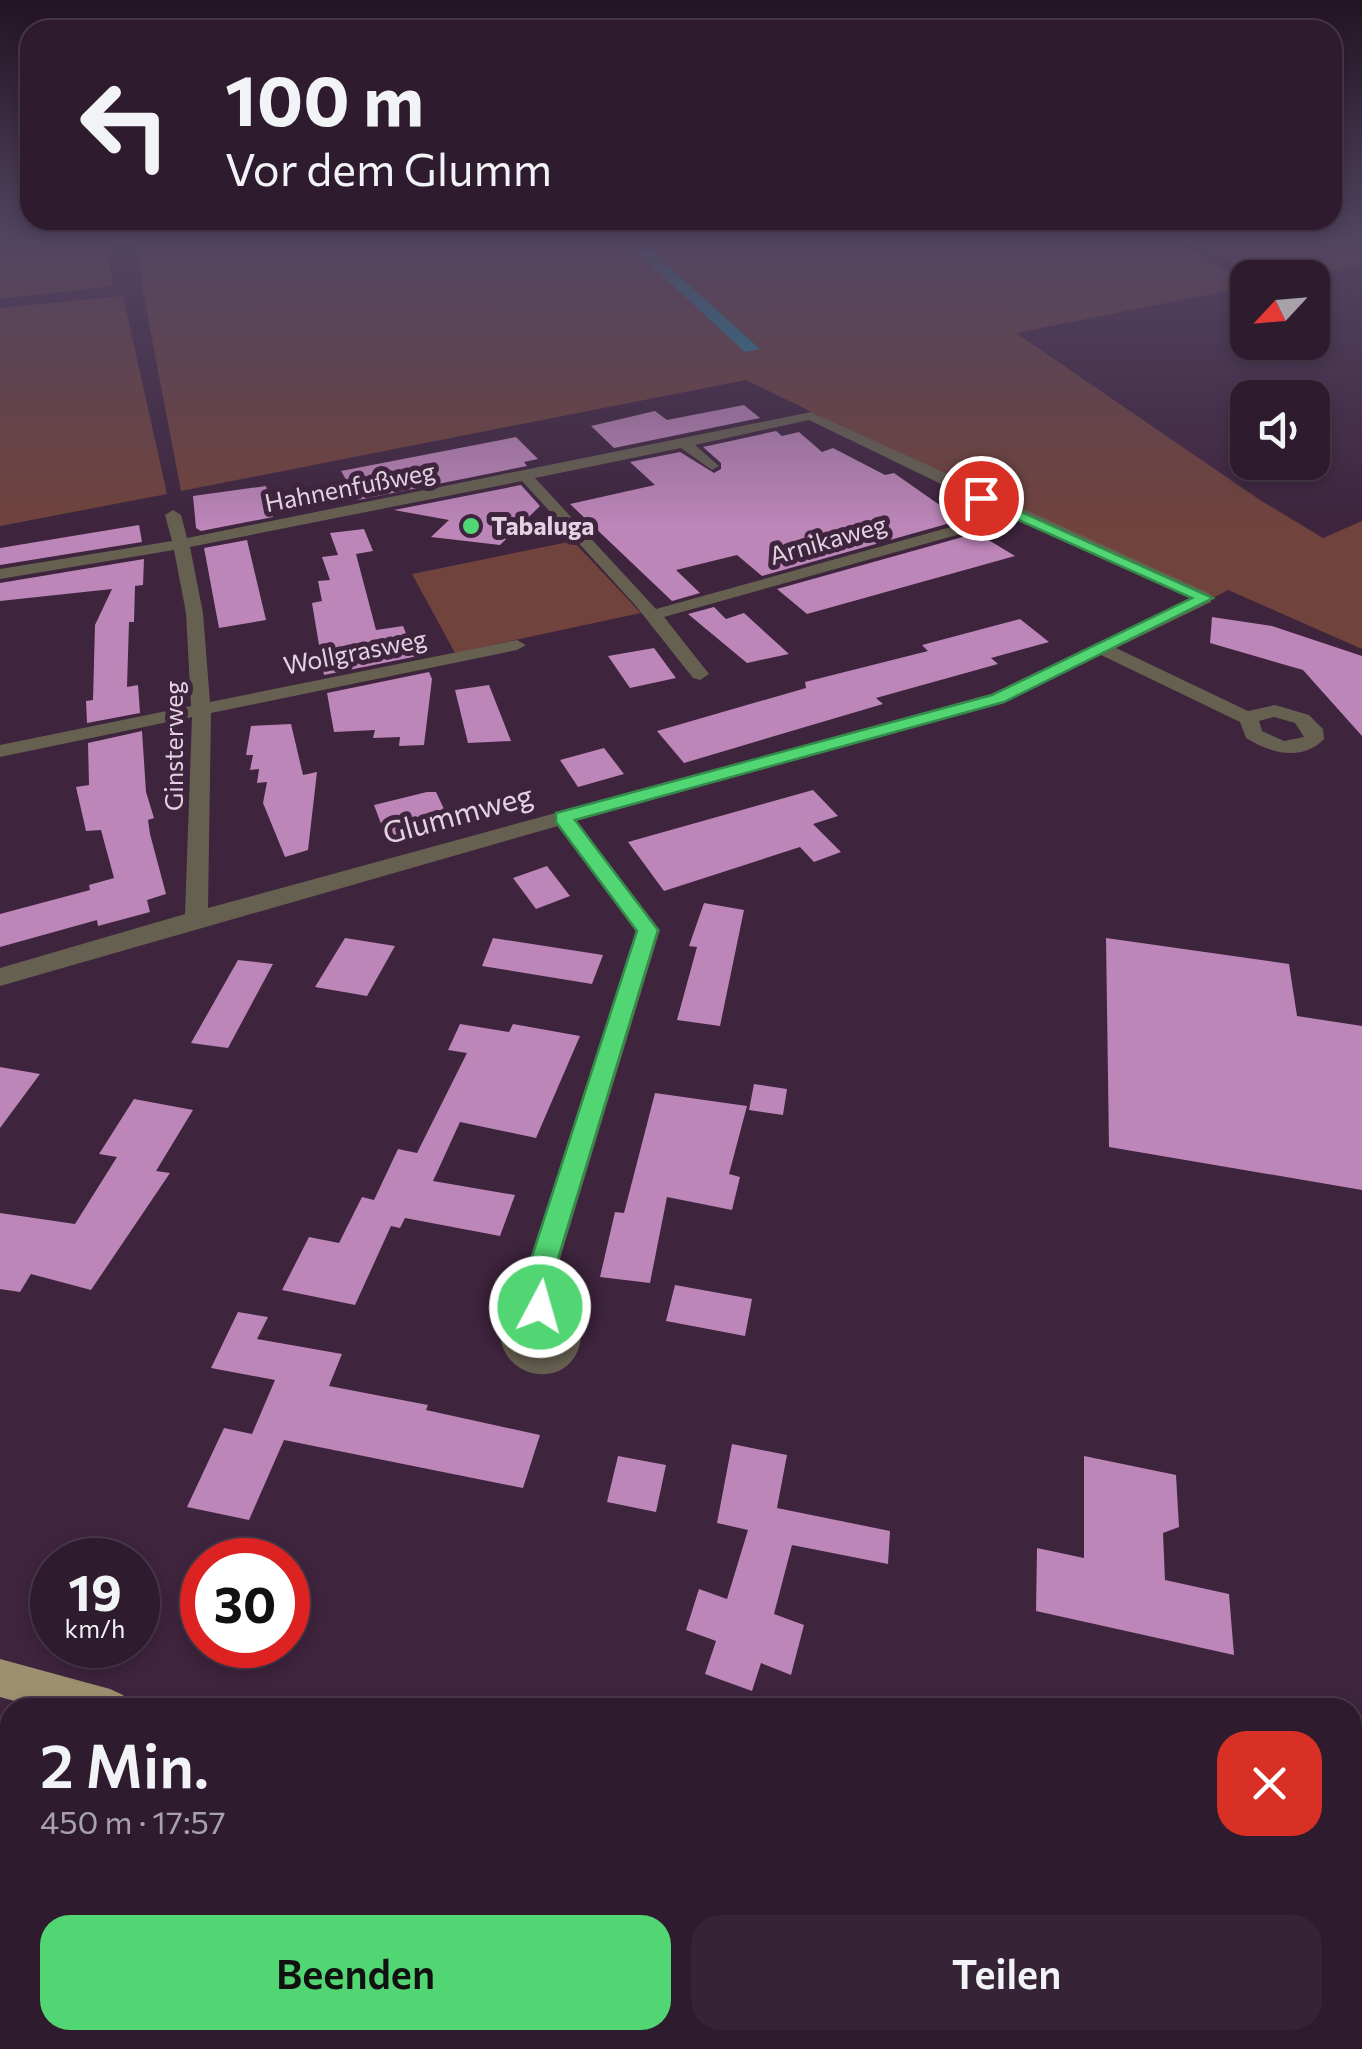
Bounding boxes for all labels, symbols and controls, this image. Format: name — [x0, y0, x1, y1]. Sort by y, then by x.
text: 100 m — [225, 55, 424, 140]
icon: left — [60, 60, 190, 190]
text: Vor dem Glumm — [225, 140, 552, 195]
north arrow — [1230, 260, 1330, 360]
map controls — [1230, 260, 1330, 480]
button: sound — [1230, 380, 1330, 480]
street label: Hahnenfußweg — [262, 455, 438, 517]
pin — [939, 456, 1024, 541]
icon: arrive — [954, 471, 1009, 526]
street label: Arnikaweg — [766, 508, 890, 570]
place label: Tabaluga — [491, 510, 594, 540]
marker: Tabaluga — [460, 515, 482, 537]
street label: Wollgrasweg — [281, 622, 429, 680]
street label: Ginsterweg — [158, 681, 188, 811]
street label: Glummweg — [378, 775, 536, 850]
position arrow — [488, 1255, 592, 1359]
speed limit sign: 30 — [180, 1538, 310, 1668]
text: 19 — [68, 1560, 122, 1621]
text: km/h — [65, 1613, 125, 1643]
text: 2 Min. — [40, 1727, 209, 1800]
button: close — [1217, 1731, 1322, 1836]
text: 450 m · 17:57 — [40, 1801, 226, 1841]
button: Beenden — [40, 1915, 671, 2030]
button: Teilen — [691, 1915, 1322, 2030]

